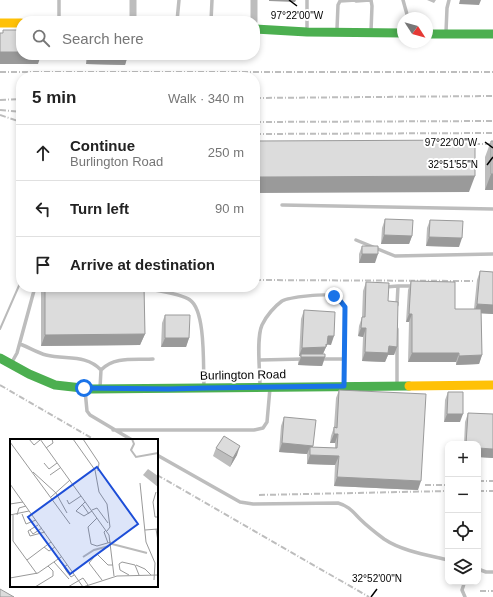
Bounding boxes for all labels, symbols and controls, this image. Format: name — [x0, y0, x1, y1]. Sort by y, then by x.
text: 97°22'00"W — [271, 10, 324, 21]
north arrow — [397, 12, 433, 48]
search box — [16, 16, 260, 60]
icon: search — [30, 27, 52, 49]
text: Search here — [62, 30, 144, 47]
text: 5 min — [32, 88, 76, 107]
text: Walk · 340 m — [168, 91, 244, 106]
text: Continue — [70, 137, 135, 154]
text: 97°22'00"W — [425, 137, 478, 148]
icon: ahead — [32, 142, 54, 164]
text: 250 m — [208, 145, 244, 160]
text: Burlington Road — [70, 154, 163, 169]
text: 32°51'55"N — [428, 159, 478, 170]
icon: left — [32, 198, 54, 220]
text: Turn left — [70, 200, 129, 217]
text: 90 m — [215, 201, 244, 216]
icon: arrive — [32, 254, 54, 276]
text: Arrive at destination — [70, 256, 215, 273]
route end — [325, 287, 343, 305]
street label: Burlington Road — [200, 367, 286, 383]
route start — [75, 379, 93, 397]
inset map — [10, 439, 158, 587]
map controls — [445, 441, 481, 585]
button: + — [445, 441, 481, 477]
button: − — [445, 477, 481, 513]
button: locate — [445, 513, 481, 549]
button: layers — [445, 549, 481, 585]
text: 32°52'00"N — [352, 573, 402, 584]

